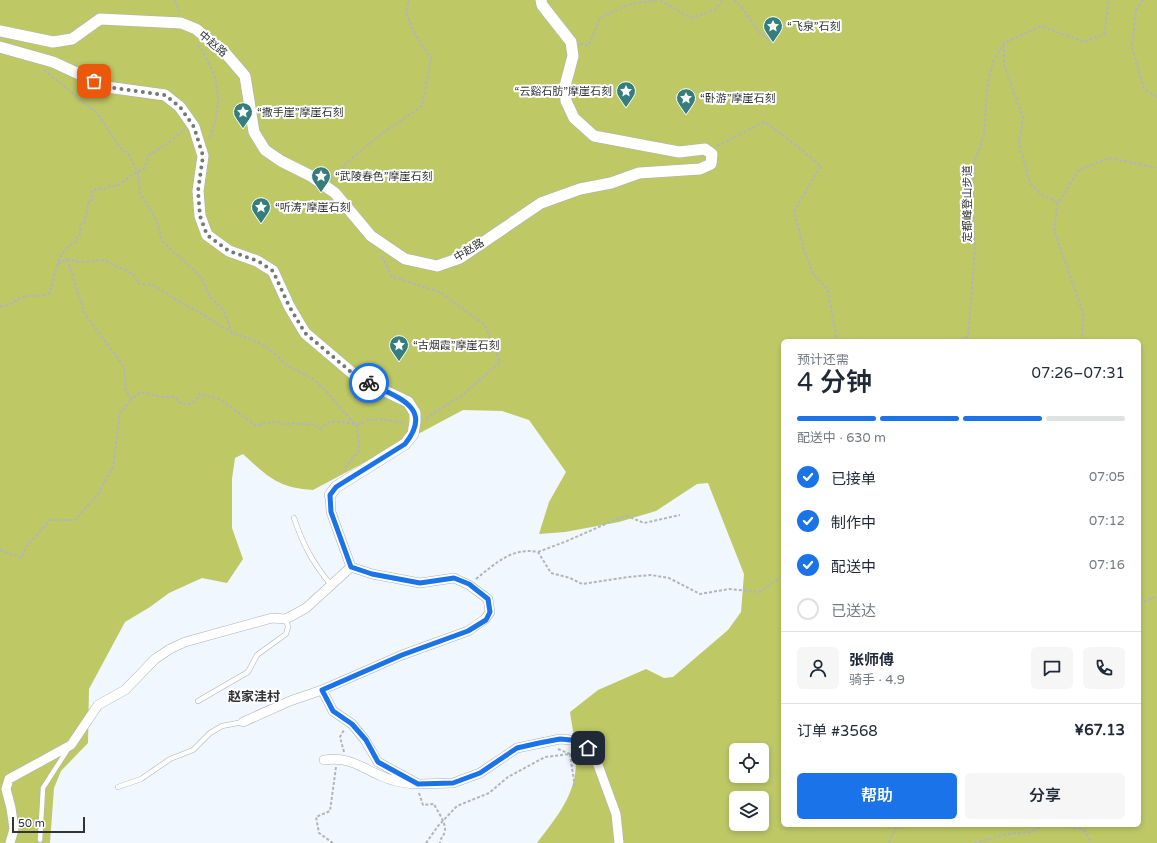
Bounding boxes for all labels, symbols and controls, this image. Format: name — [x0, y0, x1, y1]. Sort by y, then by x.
place icon: “飞泉”石刻 — [762, 15, 784, 43]
place label: “飞泉”石刻 — [787, 20, 840, 33]
street label: 中赵路 — [196, 28, 230, 60]
pin — [77, 64, 111, 98]
icon: bag — [83, 70, 105, 92]
place icon: “云谿石肪”摩崖石刻 — [615, 80, 637, 108]
place label: “云谿石肪”摩崖石刻 — [515, 85, 612, 98]
place icon: “卧游”摩崖石刻 — [675, 87, 697, 115]
place label: “卧游”摩崖石刻 — [700, 92, 775, 105]
place icon: “撒手崖”摩崖石刻 — [232, 101, 254, 129]
place label: “撒手崖”摩崖石刻 — [257, 106, 343, 119]
place icon: “武陵春色”摩崖石刻 — [310, 165, 332, 193]
street label: 定都峰登山步道 — [961, 166, 974, 243]
place label: “武陵春色”摩崖石刻 — [335, 170, 432, 183]
place icon: “听涛”摩崖石刻 — [250, 196, 272, 224]
place label: “听涛”摩崖石刻 — [275, 201, 350, 214]
street label: 中赵路 — [452, 236, 486, 264]
place icon: “古烟霞”摩崖石刻 — [388, 334, 410, 362]
place label: “古烟霞”摩崖石刻 — [413, 339, 499, 352]
text: 预计还需 — [797, 352, 849, 368]
courier — [349, 363, 389, 403]
text: 07:26–07:31 — [1032, 364, 1125, 382]
text: 4 分钟 — [797, 367, 872, 398]
icon: bike — [358, 372, 380, 394]
text: 配送中 · 630 m — [797, 430, 886, 446]
icon: check — [797, 466, 819, 488]
text: 07:05 — [1089, 469, 1125, 485]
text: 已接单 — [831, 470, 876, 488]
icon: check — [797, 510, 819, 532]
text: 07:12 — [1089, 513, 1125, 529]
text: 制作中 — [831, 514, 876, 532]
icon: check — [797, 554, 819, 576]
text: 07:16 — [1089, 557, 1125, 573]
text: 配送中 — [831, 558, 876, 576]
text: 已送达 — [831, 602, 876, 620]
button: person — [797, 647, 839, 689]
button: chat — [1031, 647, 1073, 689]
button: phone — [1083, 647, 1125, 689]
text: 张师傅 — [849, 651, 894, 669]
text: 骑手 · 4.9 — [849, 672, 905, 688]
district label: 赵家洼村 — [228, 689, 280, 705]
text: ¥67.13 — [1074, 721, 1125, 739]
text: 订单 #3568 — [797, 722, 878, 740]
pin — [571, 731, 605, 765]
icon: home — [577, 737, 599, 759]
map controls — [729, 743, 769, 831]
button: locate — [729, 743, 769, 783]
button: 帮助 — [797, 773, 957, 819]
button: 分享 — [965, 773, 1125, 819]
button: layers — [729, 791, 769, 831]
scale bar — [12, 815, 85, 834]
text: 50 m — [18, 817, 45, 830]

